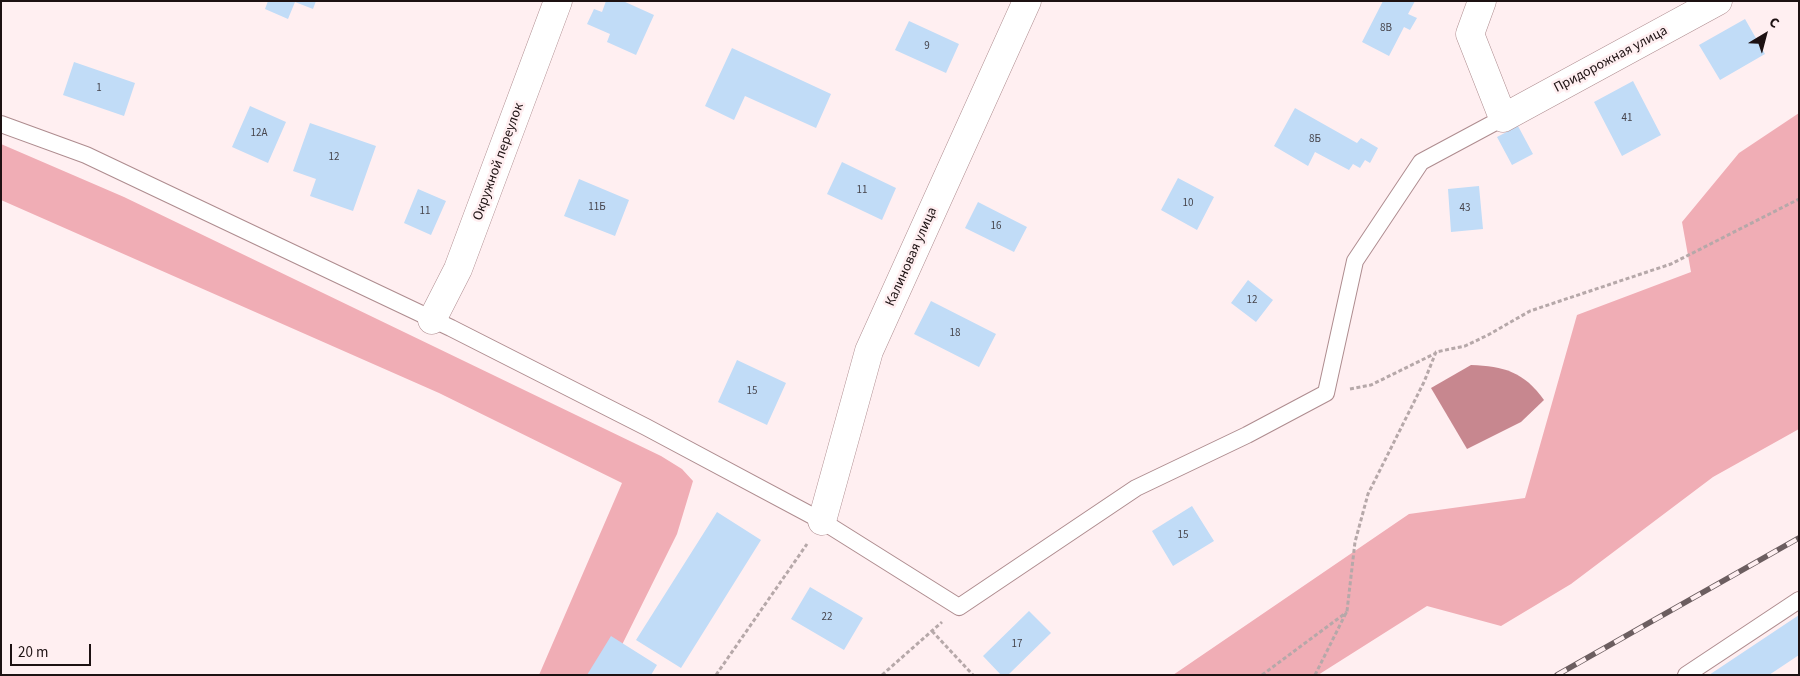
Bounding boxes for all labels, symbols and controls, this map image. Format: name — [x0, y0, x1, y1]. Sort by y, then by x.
north arrow — [1740, 10, 1790, 60]
text: С — [1765, 13, 1783, 33]
house number: 8В — [1380, 22, 1392, 36]
street label: Придорожная улица — [1551, 23, 1671, 97]
house number: 9 — [924, 40, 930, 54]
house number: 1 — [96, 82, 102, 96]
street label: Окружной переулок — [470, 101, 528, 223]
house number: 41 — [1622, 112, 1632, 126]
house number: 12А — [251, 127, 267, 141]
house number: 8Б — [1309, 133, 1321, 147]
house number: 12 — [329, 151, 339, 165]
house number: 11 — [857, 184, 867, 198]
house number: 10 — [1183, 197, 1193, 211]
house number: 11Б — [588, 201, 606, 215]
house number: 43 — [1460, 202, 1470, 216]
house number: 11 — [420, 205, 430, 219]
street label: Калиновая улица — [883, 205, 941, 309]
house number: 16 — [991, 220, 1001, 234]
house number: 12 — [1247, 294, 1257, 308]
house number: 18 — [950, 327, 960, 341]
house number: 15 — [747, 385, 757, 399]
house number: 15 — [1178, 529, 1188, 543]
house number: 22 — [822, 611, 832, 625]
scale bar — [12, 634, 94, 666]
house number: 17 — [1012, 638, 1022, 652]
text: 20 m — [18, 642, 48, 663]

